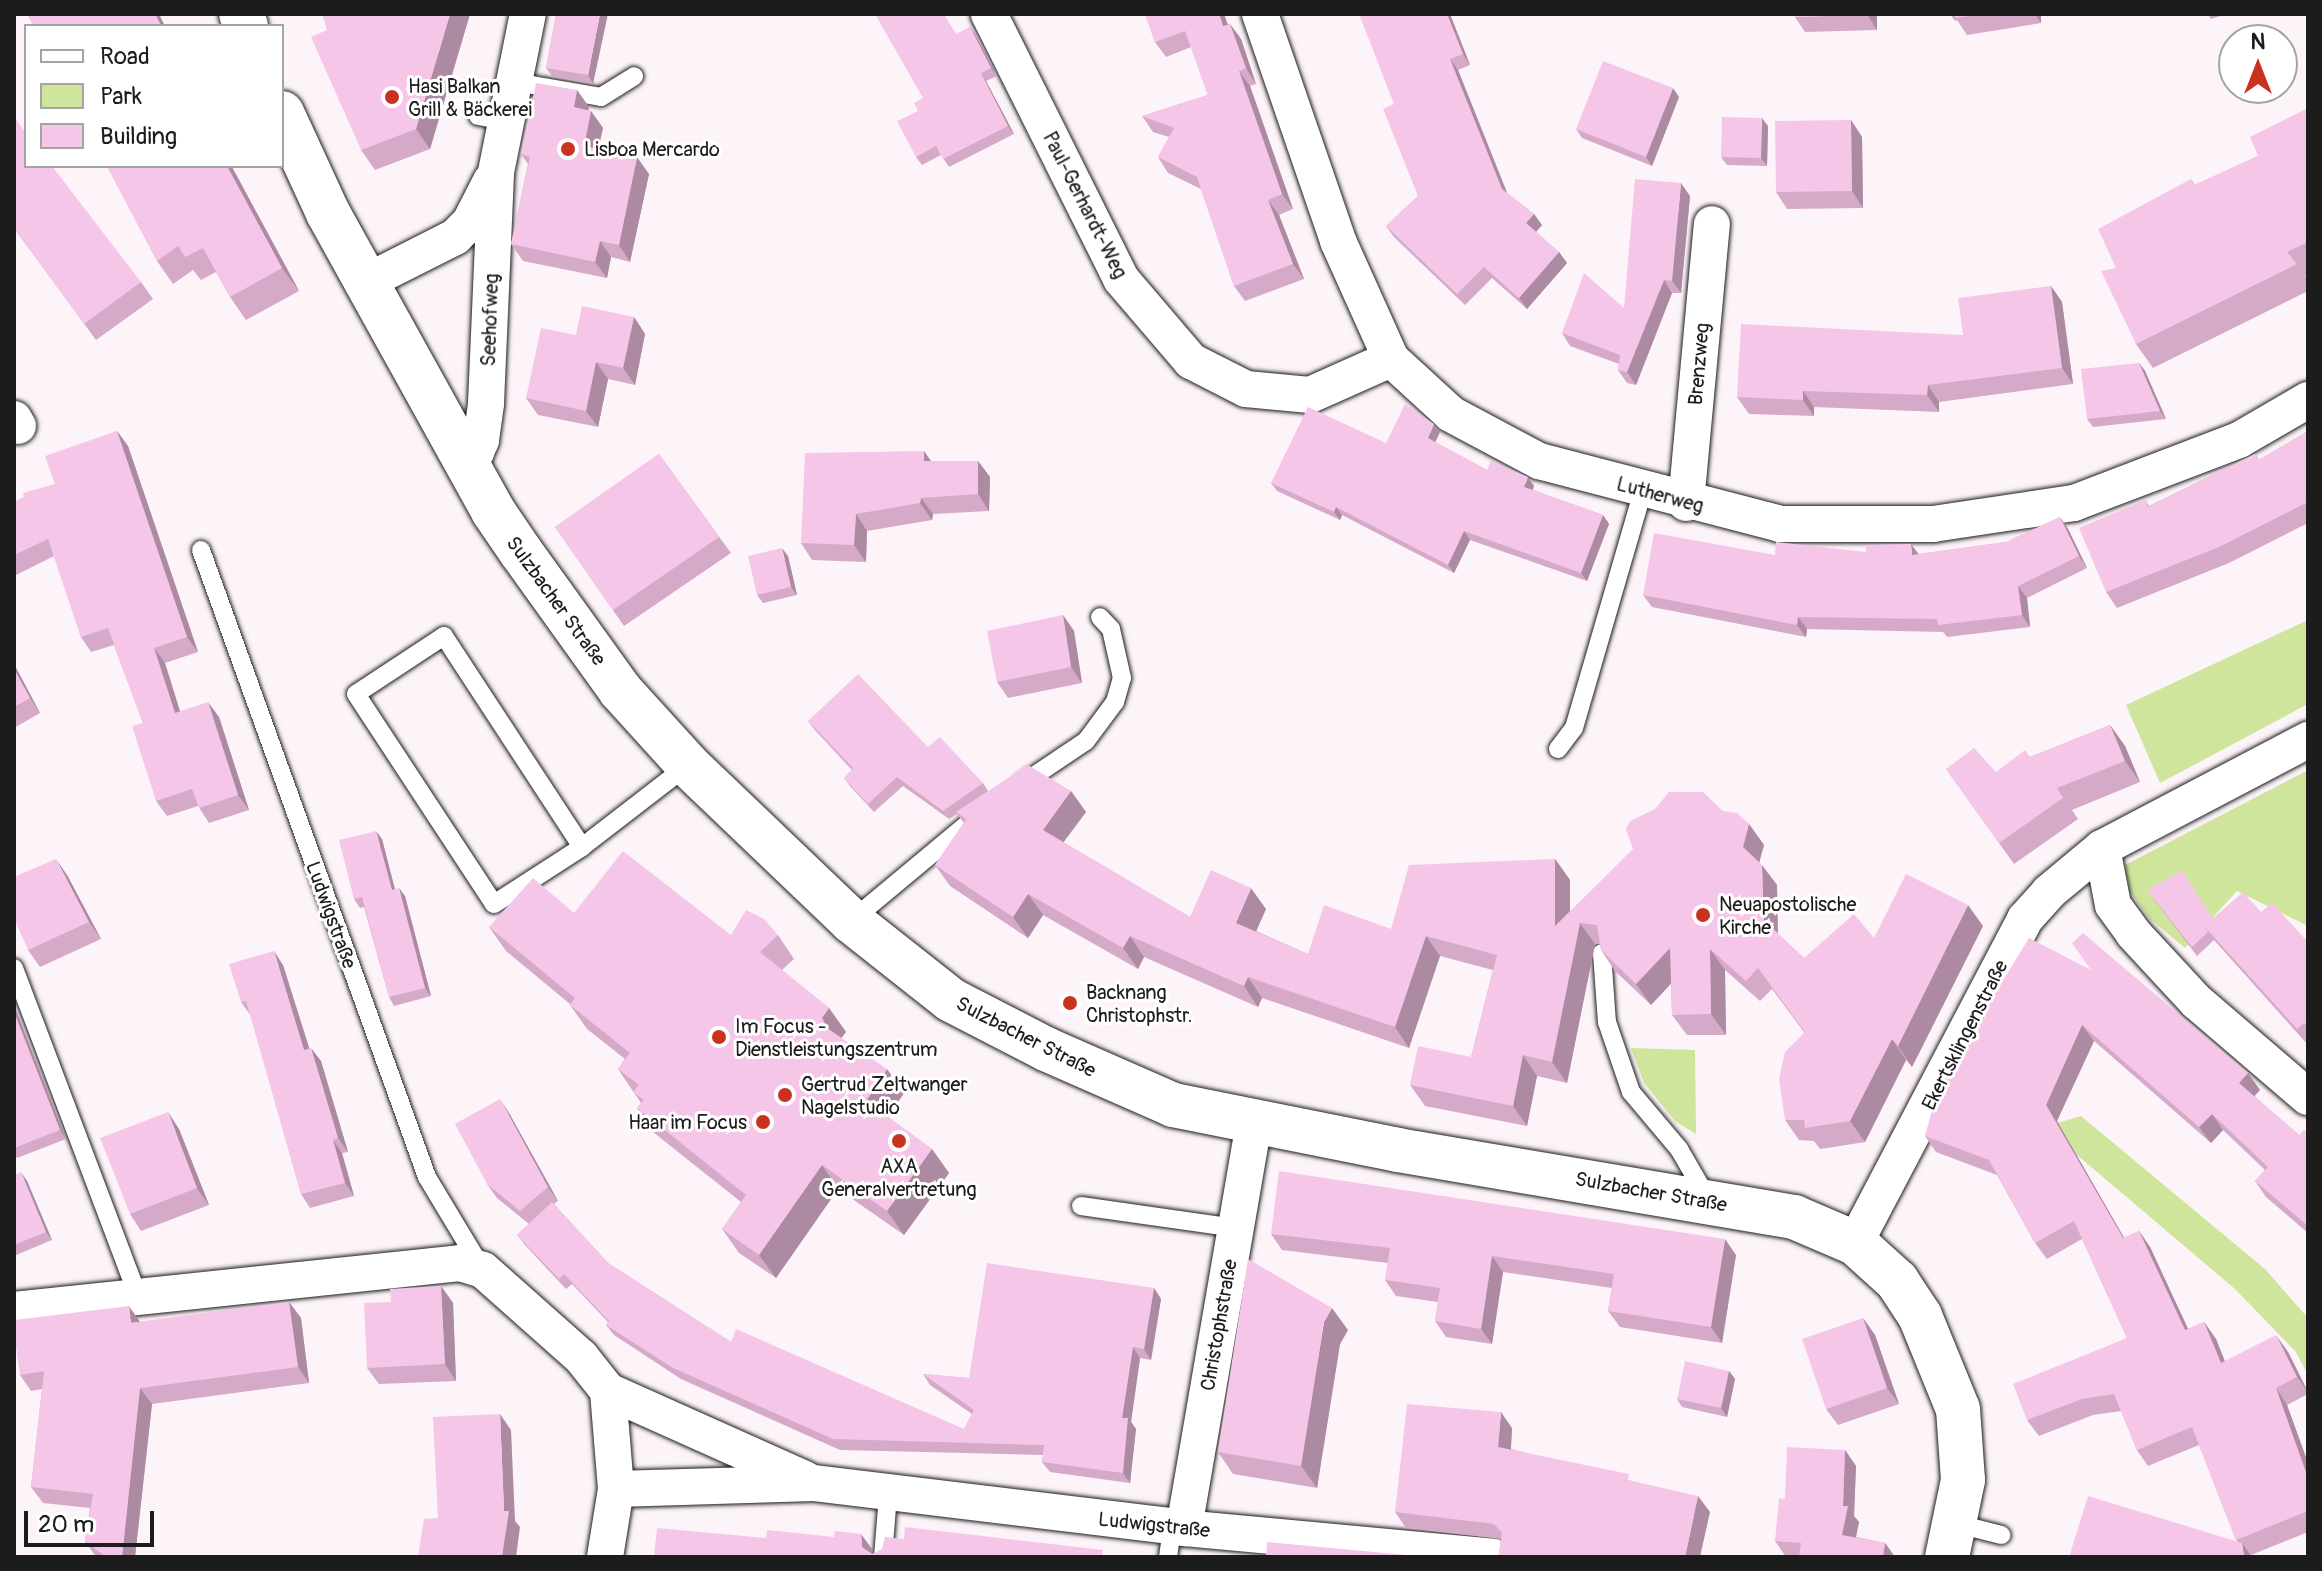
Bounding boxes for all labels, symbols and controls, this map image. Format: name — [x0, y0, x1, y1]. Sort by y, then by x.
legend — [24, 24, 284, 168]
north arrow — [2218, 24, 2298, 104]
text: N — [2251, 28, 2265, 56]
text: Road — [100, 42, 150, 71]
place label: Hasi Balkan Grill & Bäckerei — [408, 74, 532, 121]
text: Park — [100, 82, 142, 111]
marker: Hasi Balkan Grill & Bäckerei — [383, 88, 401, 106]
text: Building — [100, 122, 177, 151]
street label: Paul-Gerhardt-Weg — [1038, 128, 1132, 282]
place label: Lisboa Mercardo — [584, 137, 720, 161]
marker: Lisboa Mercardo — [559, 140, 577, 158]
street label: Seehofweg — [476, 273, 504, 367]
street label: Brenzweg — [1683, 322, 1715, 406]
street label: Lutherweg — [1614, 472, 1706, 518]
street label: Sulzbacher Straße — [501, 532, 611, 670]
street label: Ludwigstraße — [300, 858, 362, 972]
place label: Neuapostolische Kirche — [1719, 892, 1856, 939]
marker: Neuapostolische Kirche — [1694, 906, 1712, 924]
street label: Ekertsklingenstraße — [1917, 956, 2013, 1114]
place label: Backnang Christophstr. — [1086, 980, 1192, 1027]
street label: Sulzbacher Straße — [952, 991, 1100, 1083]
marker: Backnang Christophstr. — [1061, 994, 1079, 1012]
place label: Im Focus - Dienstleistungszentrum — [735, 1014, 937, 1061]
marker: Im Focus - Dienstleistungszentrum — [710, 1028, 728, 1046]
place label: Gertrud Zeltwanger Nagelstudio — [801, 1072, 968, 1119]
marker: Gertrud Zeltwanger Nagelstudio — [776, 1086, 794, 1104]
place label: Haar im Focus — [628, 1110, 747, 1134]
marker: Haar im Focus — [754, 1113, 772, 1131]
marker: AXA Generalvertretung — [890, 1132, 908, 1150]
place label: AXA Generalvertretung — [821, 1154, 977, 1201]
street label: Sulzbacher Straße — [1573, 1167, 1729, 1217]
street label: Christophstraße — [1196, 1257, 1242, 1393]
scale bar — [28, 1495, 158, 1545]
street label: Ludwigstraße — [1097, 1507, 1211, 1543]
text: 20 m — [38, 1510, 94, 1539]

